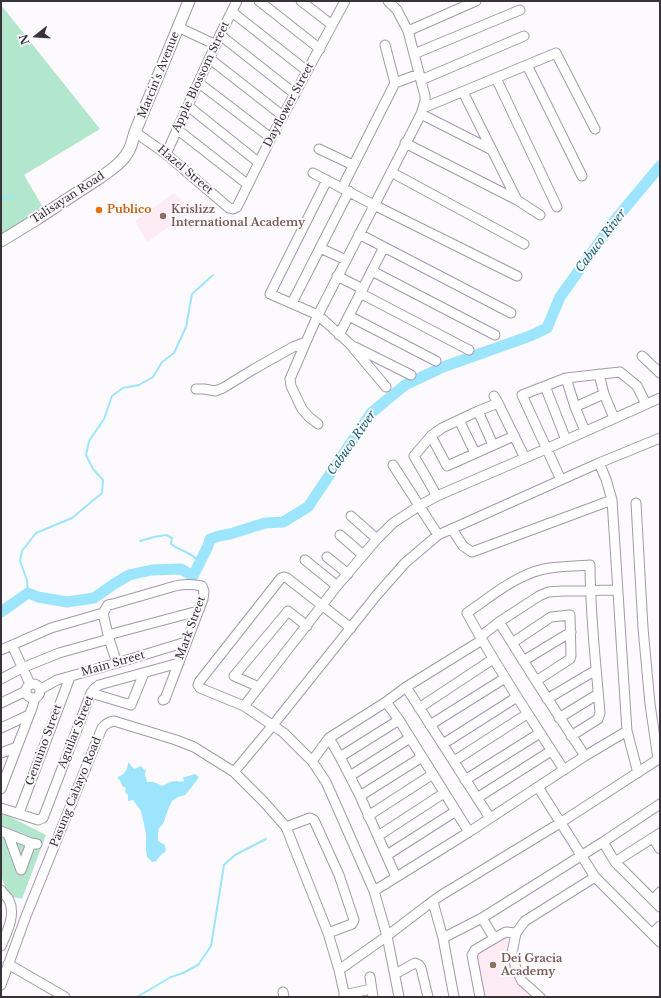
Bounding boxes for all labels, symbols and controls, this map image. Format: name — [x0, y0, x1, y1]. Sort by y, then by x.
north arrow — [16, 16, 56, 56]
street label: Apple Blossom Street — [169, 19, 233, 135]
street label: Marcin's Avenue — [136, 30, 182, 120]
text: N — [16, 33, 33, 47]
street label: Dayflower Street — [261, 60, 317, 150]
street label: Hazel Street — [155, 143, 215, 197]
street label: Talisayan Road — [29, 169, 107, 227]
place label: Publico — [107, 203, 151, 217]
place label: Krislizz International Academy — [171, 203, 305, 229]
marker: Publico — [94, 205, 104, 215]
water label: Cabuco River — [573, 207, 629, 275]
marker: Krislizz International Academy — [158, 211, 168, 221]
water label: Cabuco River — [325, 408, 379, 478]
street label: Mark Street — [173, 595, 209, 661]
street label: Main Street — [80, 649, 146, 679]
street label: Aguilar Street — [55, 694, 97, 770]
street label: Genuino Street — [23, 703, 65, 787]
street label: Pasung Cabayo Road — [48, 735, 104, 849]
place label: Dei Gracia Academy — [501, 952, 562, 978]
marker: Dei Gracia Academy — [488, 960, 498, 970]

